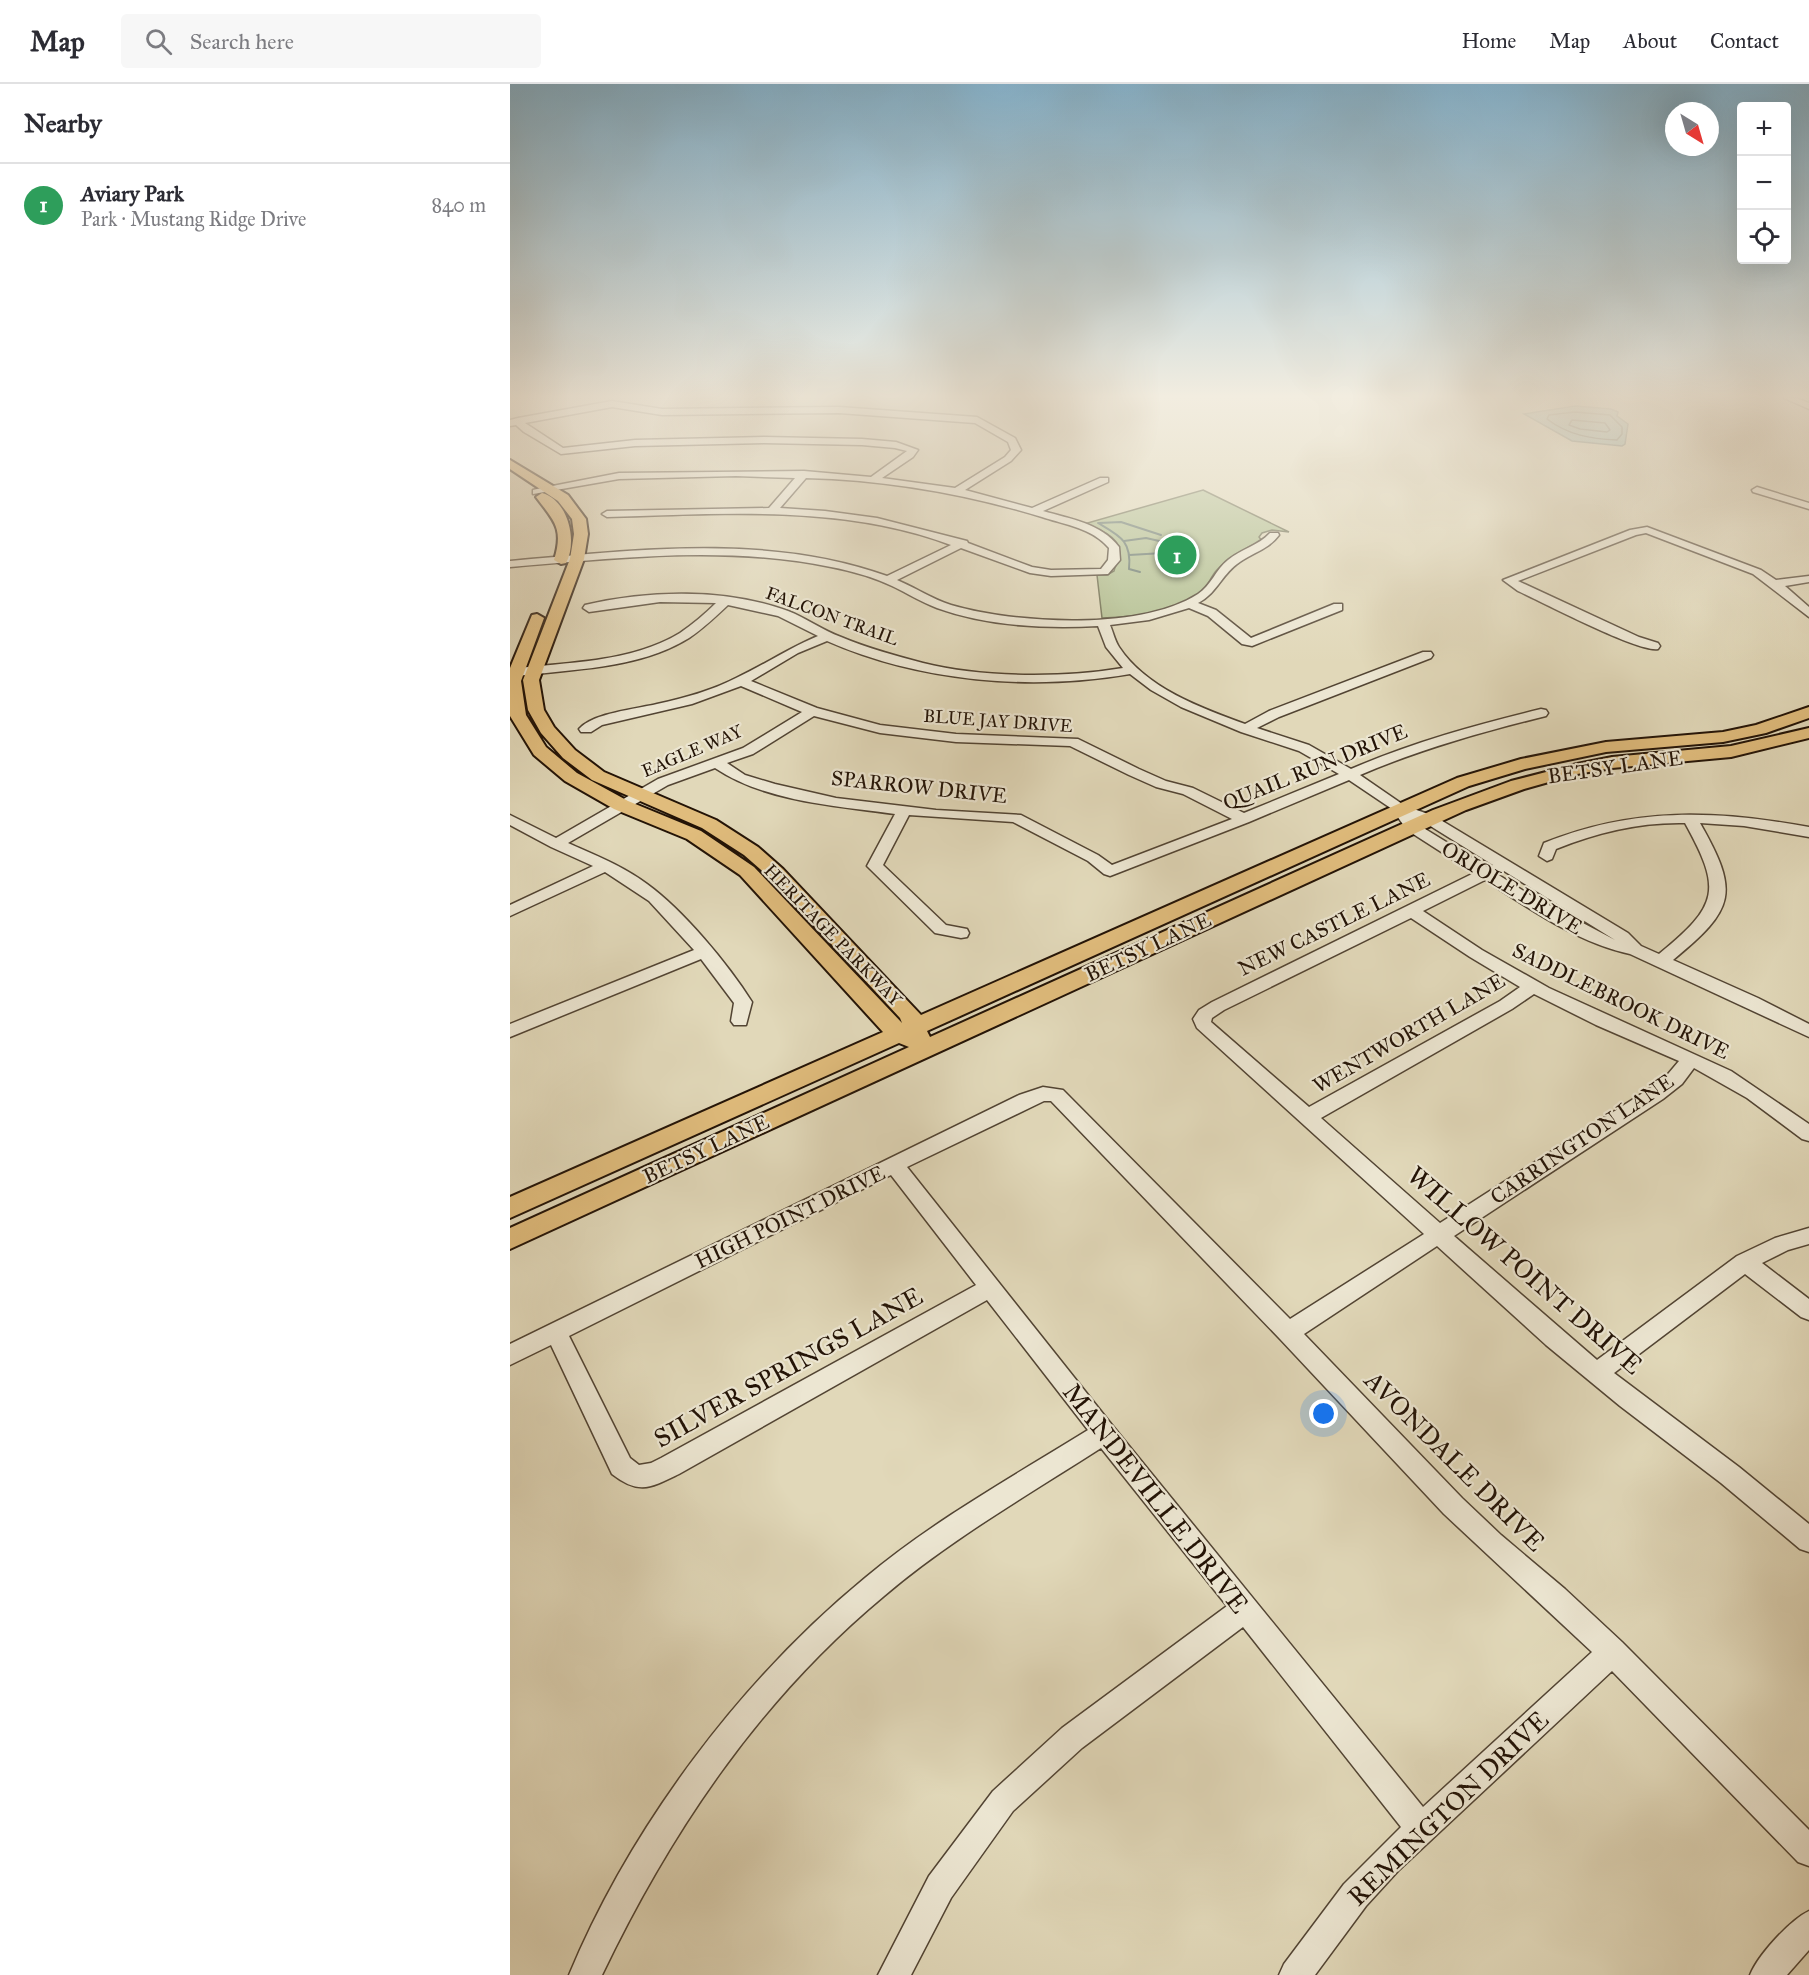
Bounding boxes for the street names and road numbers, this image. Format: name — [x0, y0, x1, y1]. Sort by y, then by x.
street label: FALCON TRAIL — [763, 582, 902, 650]
street label: BLUE JAY DRIVE — [923, 705, 1073, 738]
street label: QUAIL RUN DRIVE — [1219, 718, 1411, 816]
street label: EAGLE WAY — [638, 720, 746, 782]
street label: BETSY LANE — [1546, 745, 1684, 789]
street label: SPARROW DRIVE — [830, 765, 1008, 809]
street label: ORIOLE DRIVE — [1437, 836, 1587, 940]
street label: HERITAGE PARKWAY — [759, 859, 907, 1011]
street label: NEW CASTLE LANE — [1234, 866, 1434, 982]
street label: BETSY LANE — [1081, 906, 1215, 988]
street label: SADDLEBROOK DRIVE — [1508, 937, 1734, 1065]
street label: WENTWORTH LANE — [1308, 967, 1510, 1099]
street label: CARRINGTON LANE — [1485, 1068, 1679, 1210]
street label: BETSY LANE — [639, 1108, 773, 1190]
street label: WILLOW POINT DRIVE — [1401, 1159, 1649, 1381]
street label: HIGH POINT DRIVE — [691, 1160, 889, 1274]
street label: SILVER SPRINGS LANE — [648, 1280, 928, 1454]
street label: AVONDALE DRIVE — [1357, 1363, 1552, 1558]
street label: MANDEVILLE DRIVE — [1056, 1377, 1256, 1619]
street label: REMINGTON DRIVE — [1341, 1704, 1555, 1912]

